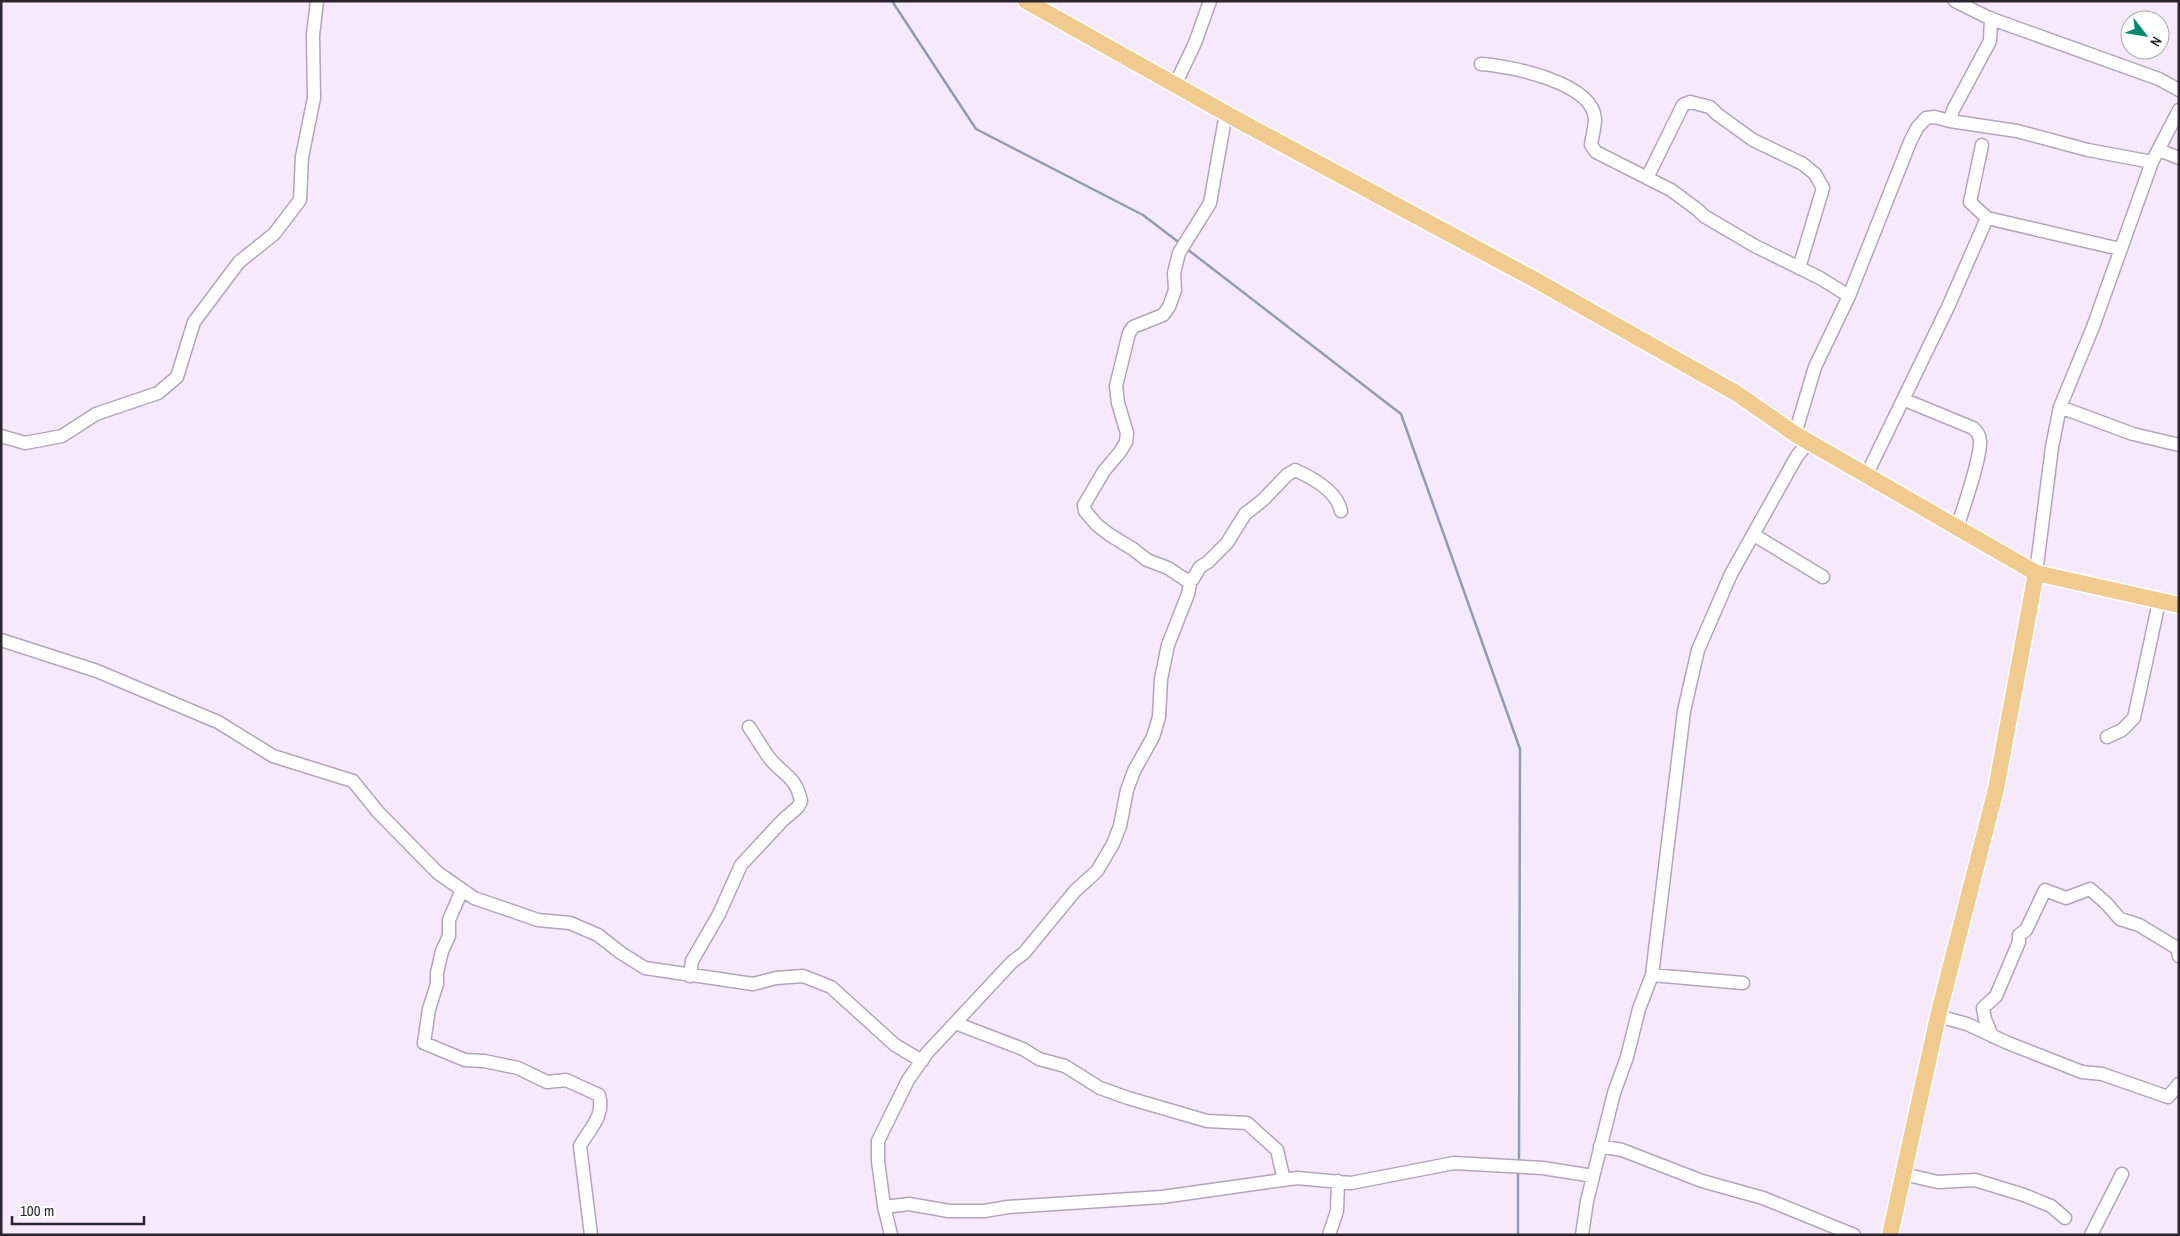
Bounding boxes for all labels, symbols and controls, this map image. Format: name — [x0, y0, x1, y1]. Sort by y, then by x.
north arrow — [2120, 10, 2170, 60]
text: N — [2146, 34, 2166, 50]
scale bar — [12, 1194, 145, 1226]
text: 100 m — [20, 1200, 54, 1221]

